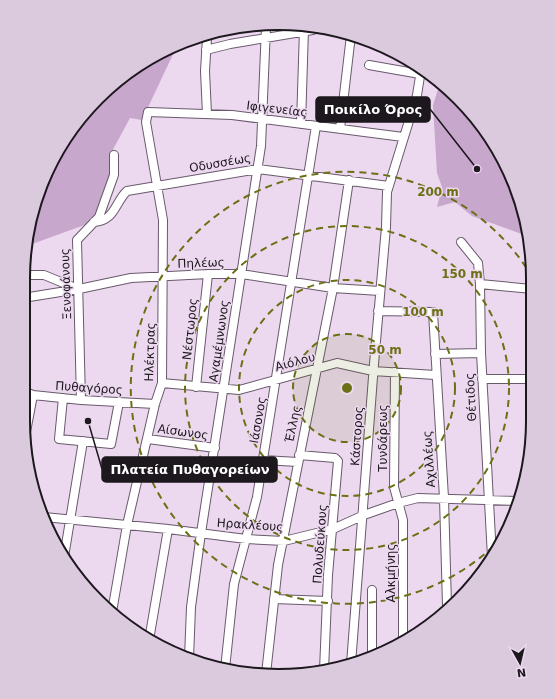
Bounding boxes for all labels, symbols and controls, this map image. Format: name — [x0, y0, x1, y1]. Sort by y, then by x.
callout: Ποικίλο Όρος — [316, 97, 430, 122]
street label: Ιφιγενείας — [246, 98, 308, 120]
text: Ποικίλο Όρος — [324, 102, 422, 117]
street label: Οδυσσέως — [188, 151, 252, 175]
text: 200 m — [417, 185, 459, 199]
street label: Ξενοφάνους — [58, 248, 74, 320]
street label: Πηλέως — [177, 255, 225, 271]
text: 150 m — [441, 267, 483, 281]
street label: Νέστωρος — [180, 297, 200, 361]
street label: Αγαμέμνωνος — [206, 299, 232, 383]
text: 100 m — [402, 305, 444, 319]
street label: Ηλέκτρας — [142, 322, 158, 382]
text: 50 m — [368, 343, 402, 357]
street label: Αιόλου — [273, 350, 317, 374]
street label: Θέτιδος — [463, 372, 479, 422]
street label: Πυθαγόρος — [55, 379, 123, 397]
centre of rings — [340, 381, 354, 395]
street label: Ιάσονος — [247, 395, 269, 445]
street label: Έλλης — [282, 404, 304, 445]
street label: Τυνδάρεως — [376, 404, 390, 473]
street label: Κάστορος — [348, 406, 366, 466]
street label: Αίσωνος — [157, 422, 209, 442]
street label: Αχιλλέως — [420, 430, 438, 488]
callout: Πλατεία Πυθαγορείων — [102, 457, 277, 482]
text: Πλατεία Πυθαγορείων — [110, 462, 270, 477]
street label: Πολυδεύκους — [310, 504, 330, 584]
street label: Ηρακλέους — [216, 516, 284, 534]
street label: Αλκμήνης — [384, 544, 398, 602]
north arrow — [500, 643, 540, 683]
text: N — [516, 665, 527, 679]

